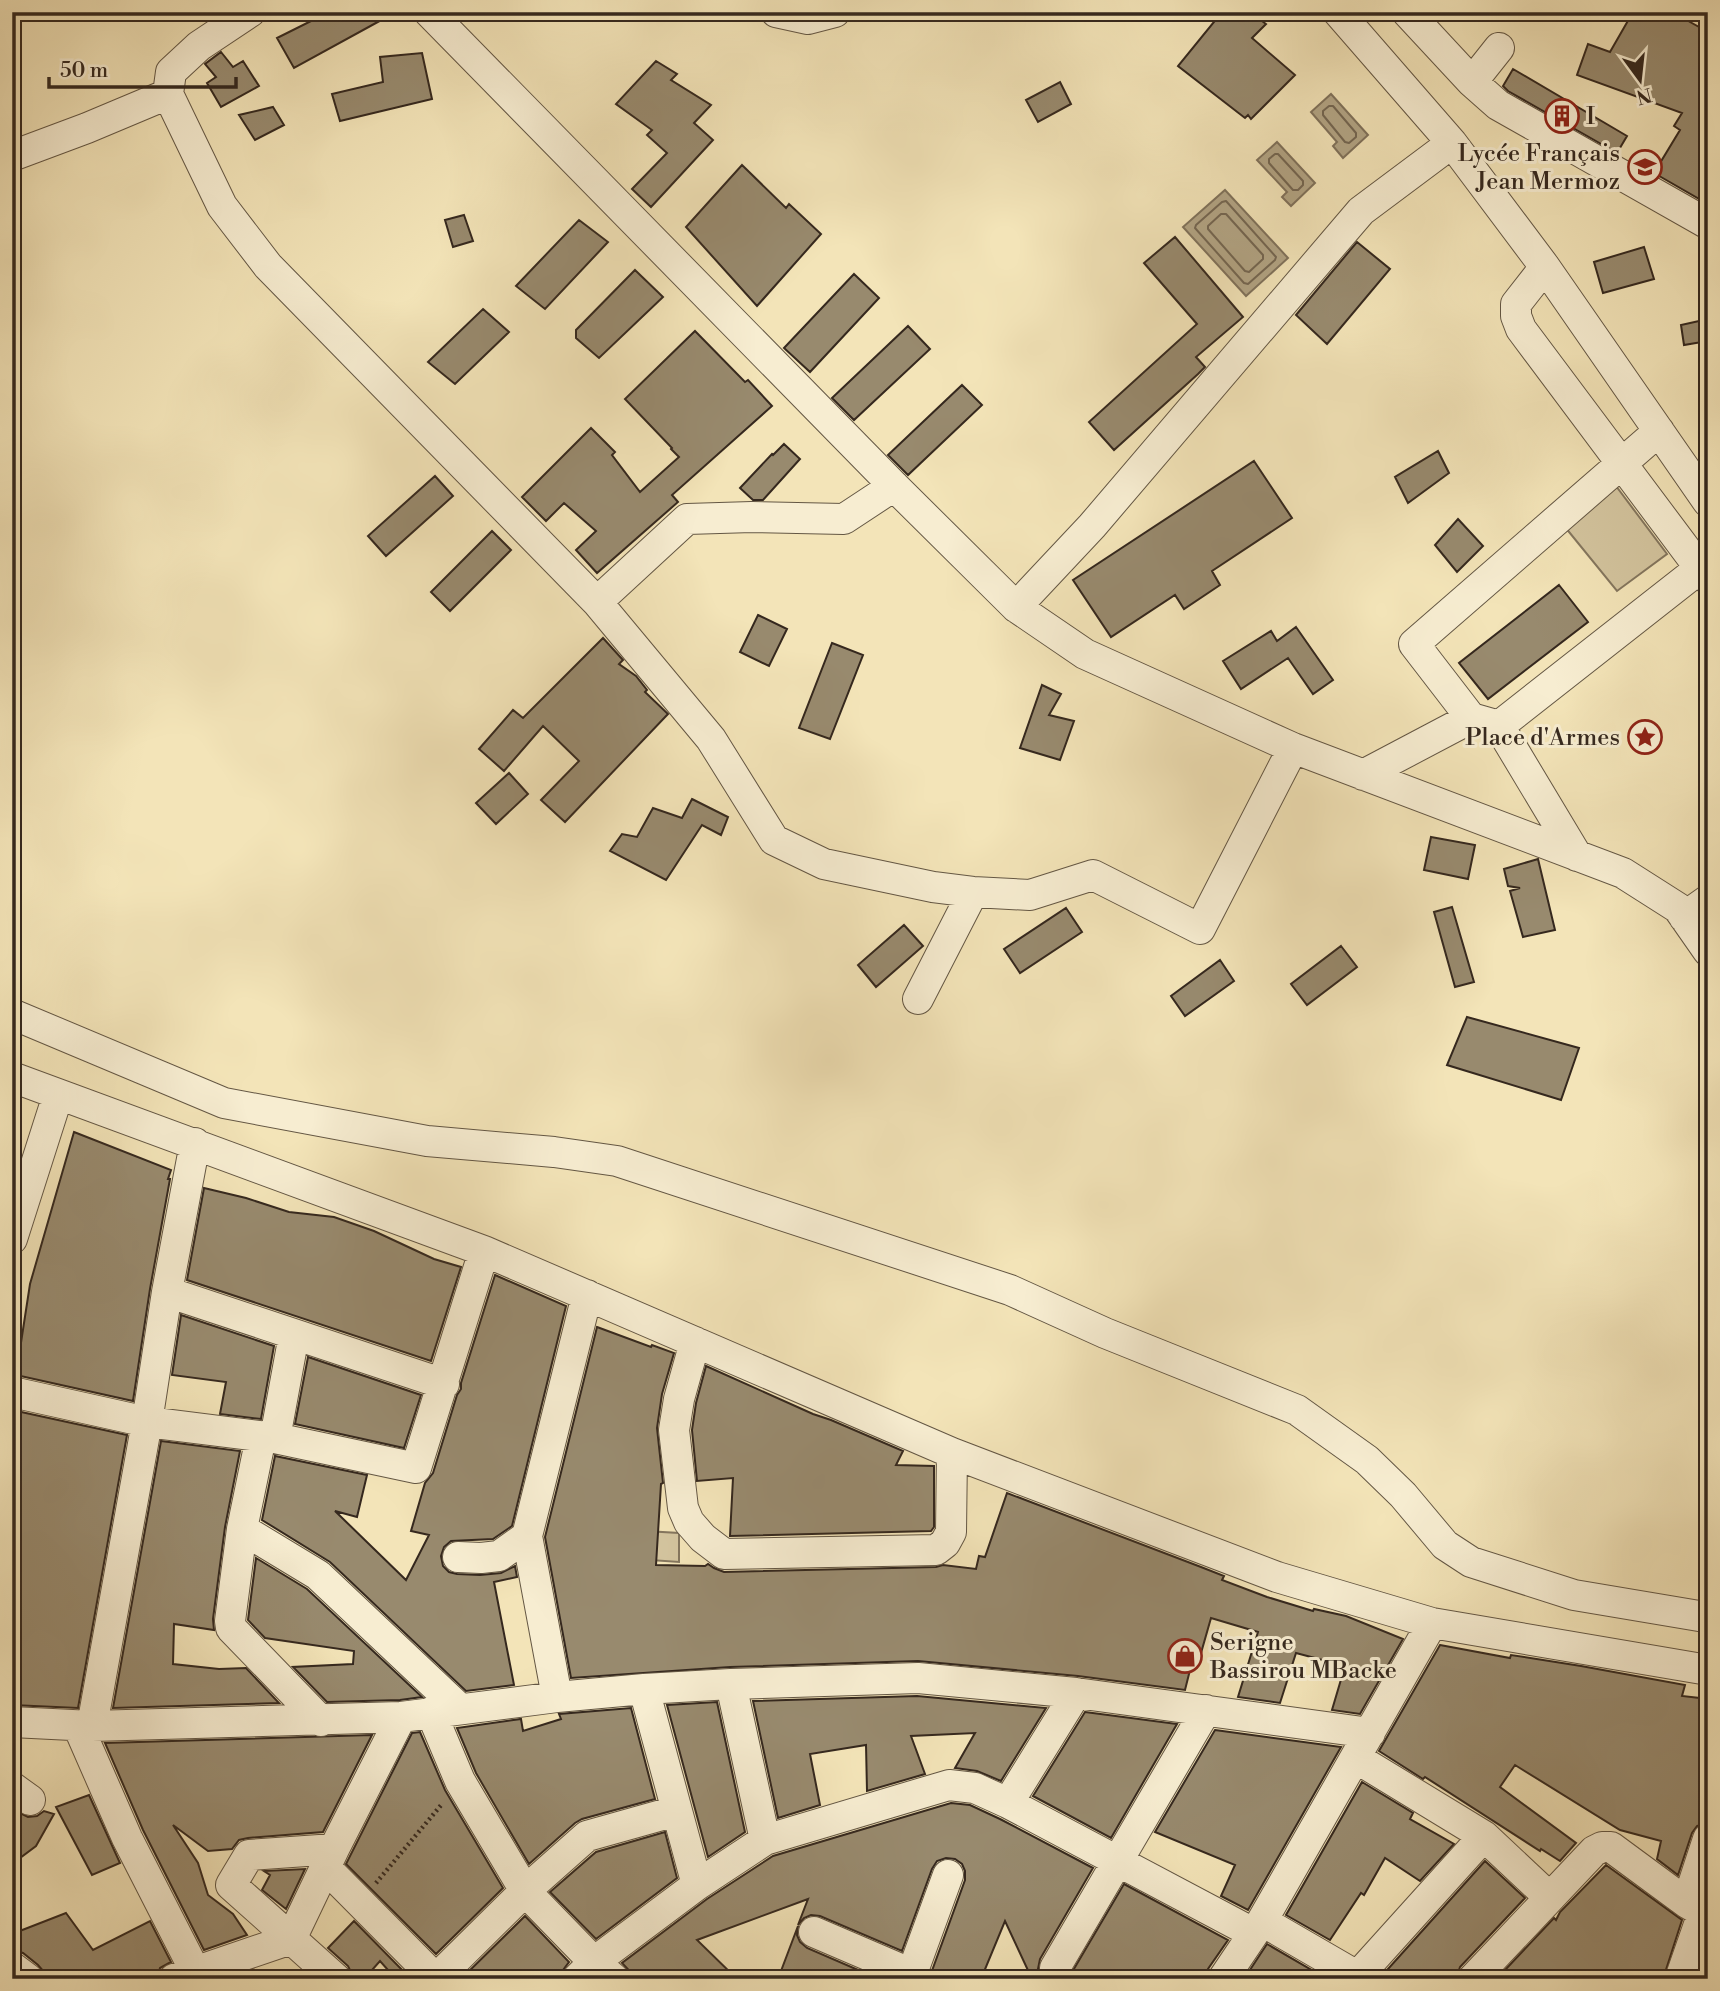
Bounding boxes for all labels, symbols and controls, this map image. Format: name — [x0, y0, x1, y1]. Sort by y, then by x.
scale bar — [49, 46, 236, 90]
north arrow — [1604, 46, 1674, 116]
text: 50 m — [60, 58, 108, 84]
text: N — [1634, 82, 1655, 109]
building icon: I — [1543, 97, 1581, 135]
place label: I — [1586, 102, 1595, 132]
place label: Lycée Français Jean Mermoz — [1457, 139, 1620, 197]
school or university icon: Lycée Français Jean Mermoz — [1626, 148, 1664, 186]
place icon: Place d'Armes — [1626, 718, 1664, 756]
place label: Place d'Armes — [1465, 723, 1620, 753]
place label: Serigne Bassirou MBacke — [1209, 1628, 1397, 1686]
shop icon: Serigne Bassirou MBacke — [1166, 1637, 1204, 1675]

